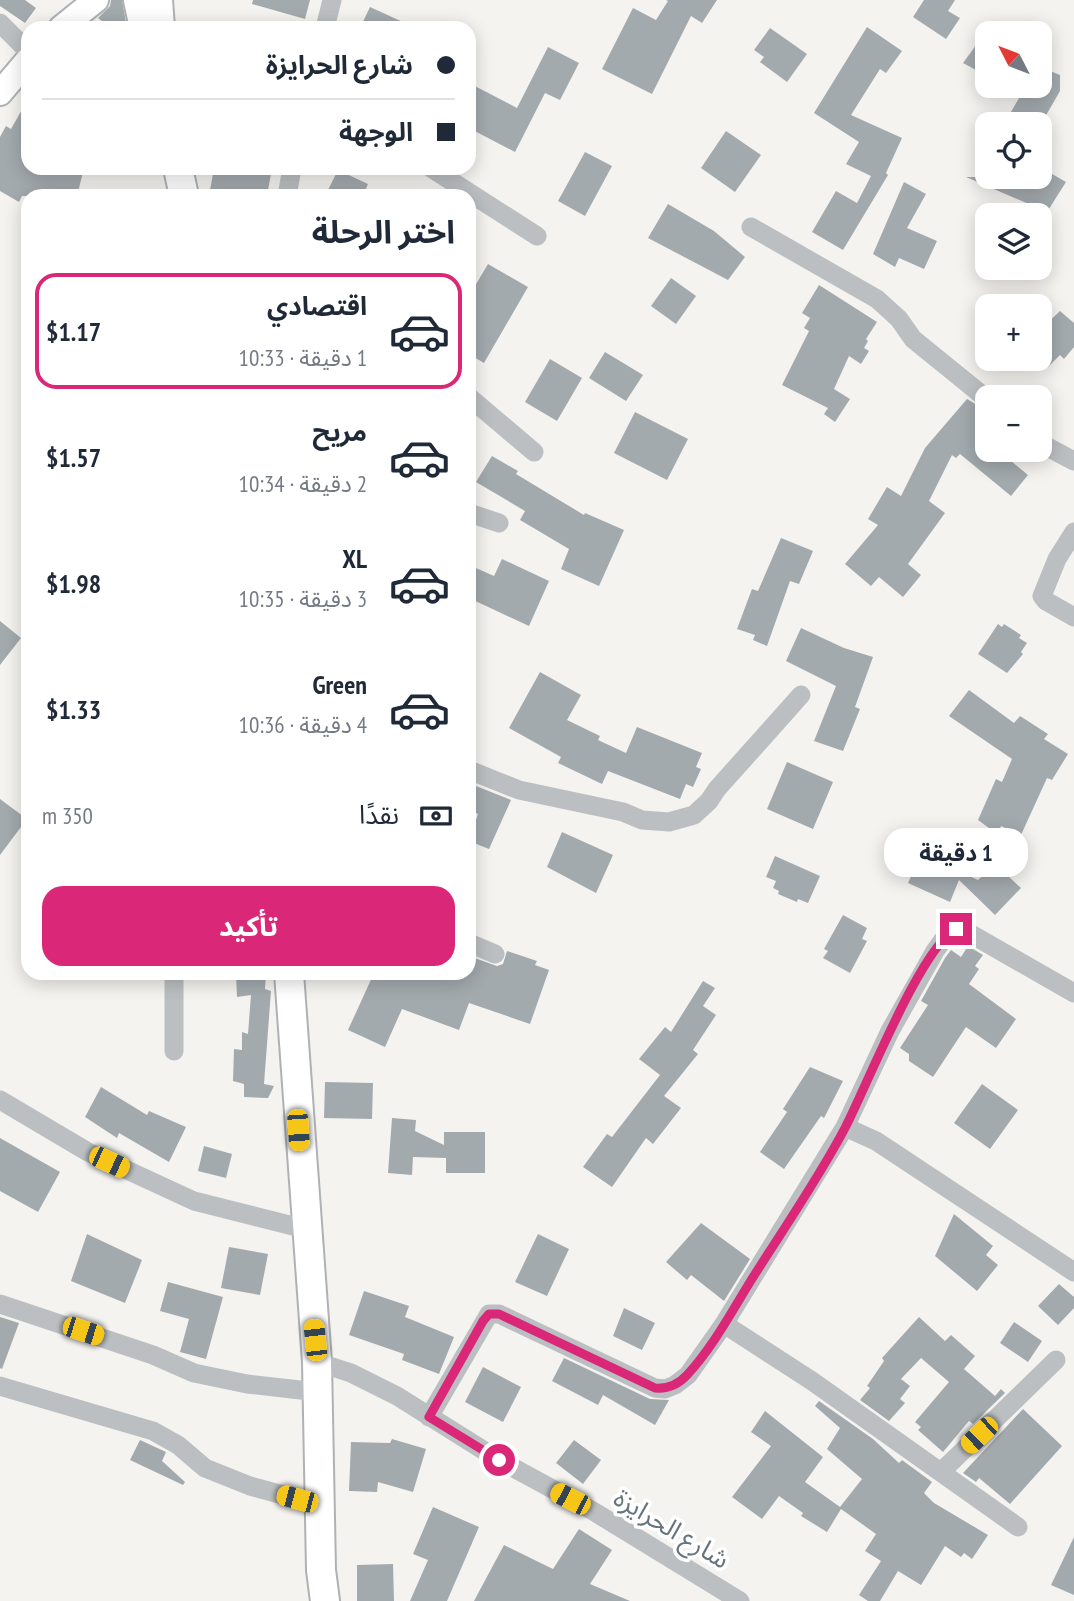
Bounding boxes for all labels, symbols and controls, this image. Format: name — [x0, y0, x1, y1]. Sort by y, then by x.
north arrow — [975, 21, 1052, 98]
map controls — [975, 21, 1052, 462]
text: شارع الحرايزة — [266, 48, 413, 81]
button: locate — [975, 112, 1052, 189]
text: الوجهة — [339, 115, 413, 148]
button: layers — [975, 203, 1052, 280]
text: اختر الرحلة — [312, 210, 455, 252]
text: اقتصادي — [267, 289, 367, 322]
button: + — [975, 294, 1052, 371]
icon: car — [388, 300, 451, 363]
text: $1.17 — [46, 315, 101, 348]
text: 1 دقيقة · 10:33 — [239, 343, 367, 372]
button: − — [975, 385, 1052, 462]
text: مريح — [312, 415, 367, 448]
icon: car — [388, 426, 451, 489]
text: $1.57 — [46, 441, 101, 474]
text: 2 دقيقة · 10:34 — [239, 469, 367, 498]
text: XL — [342, 542, 367, 575]
icon: car — [388, 552, 451, 615]
text: $1.98 — [46, 567, 101, 600]
text: 3 دقيقة · 10:35 — [239, 584, 367, 613]
text: Green — [312, 668, 367, 701]
icon: car — [388, 678, 451, 741]
text: $1.33 — [46, 693, 101, 726]
text: 4 دقيقة · 10:36 — [239, 710, 367, 739]
icon: cash — [417, 797, 455, 835]
text: نقدًا — [359, 798, 399, 831]
text: 350 m — [42, 801, 93, 830]
callout: 1 دقيقة — [884, 828, 1028, 876]
text: 1 دقيقة — [919, 838, 993, 867]
button: تأكيد — [42, 886, 455, 966]
route end — [940, 913, 972, 945]
car — [287, 1108, 310, 1152]
car — [86, 1144, 133, 1180]
car — [60, 1315, 107, 1347]
car — [303, 1318, 328, 1362]
car — [957, 1413, 1002, 1457]
route start — [483, 1444, 515, 1476]
car — [547, 1480, 594, 1518]
street label: شارع الحرايزة — [607, 1481, 736, 1578]
car — [274, 1483, 321, 1515]

